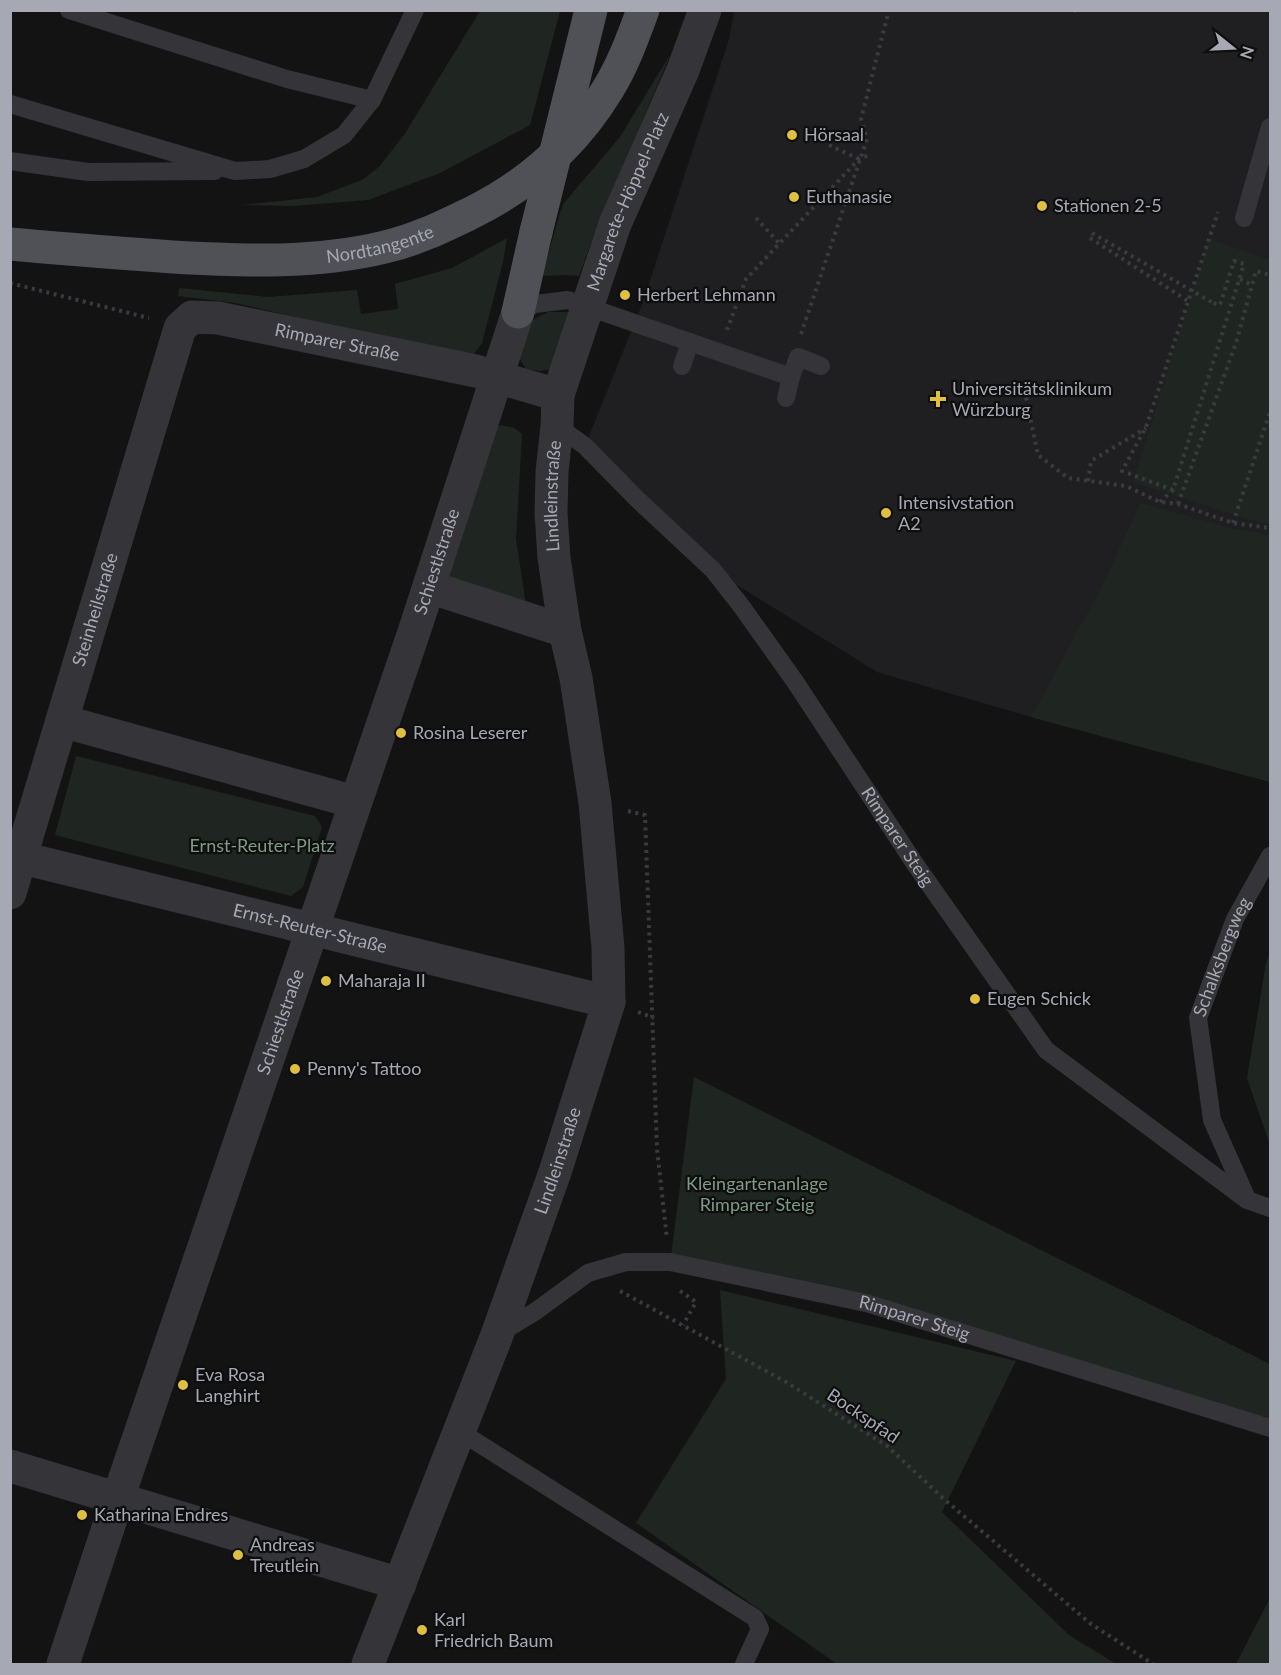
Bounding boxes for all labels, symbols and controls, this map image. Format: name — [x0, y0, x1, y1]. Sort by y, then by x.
north arrow — [1203, 18, 1263, 78]
text: N — [1237, 44, 1259, 62]
street label: Margarete-Höppel-Platz — [581, 108, 673, 294]
place label: Hörsaal — [804, 123, 864, 145]
marker: Hörsaal — [785, 128, 799, 142]
place label: Euthanasie — [806, 185, 892, 207]
marker: Euthanasie — [787, 190, 801, 204]
place label: Stationen 2-5 — [1054, 194, 1162, 216]
marker: Stationen 2-5 — [1035, 199, 1049, 213]
street label: Nordtangente — [325, 220, 437, 267]
place label: Herbert Lehmann — [637, 283, 776, 305]
marker: Herbert Lehmann — [618, 288, 632, 302]
street label: Rimparer Straße — [273, 318, 402, 365]
place label: Universitätsklinikum Würzburg — [952, 377, 1112, 420]
marker: Universitätsklinikum Würzburg — [929, 390, 947, 408]
street label: Lindleinstraße — [539, 439, 565, 552]
place label: Intensivstation A2 — [898, 491, 1014, 534]
street label: Schiestlstraße — [408, 506, 463, 617]
marker: Intensivstation A2 — [879, 506, 893, 520]
street label: Steinheilstraße — [67, 550, 122, 669]
place label: Rosina Leserer — [413, 721, 528, 743]
marker: Rosina Leserer — [394, 726, 408, 740]
street label: Rimparer Steig — [857, 782, 939, 890]
park label: Ernst-Reuter-Platz — [189, 834, 335, 856]
street label: Schalksbergweg — [1188, 893, 1255, 1019]
street label: Ernst-Reuter-Straße — [231, 898, 390, 957]
street label: Schiestlstraße — [252, 966, 308, 1077]
place label: Maharaja II — [338, 969, 426, 991]
marker: Maharaja II — [319, 974, 333, 988]
place label: Eugen Schick — [987, 987, 1092, 1009]
marker: Eugen Schick — [968, 992, 982, 1006]
place label: Penny's Tattoo — [307, 1057, 421, 1079]
marker: Penny's Tattoo — [288, 1062, 302, 1076]
street label: Lindleinstraße — [529, 1104, 585, 1217]
park label: Kleingartenanlage Rimparer Steig — [686, 1172, 828, 1215]
street label: Rimparer Steig — [857, 1290, 973, 1344]
place label: Eva Rosa Langhirt — [195, 1363, 265, 1406]
marker: Eva Rosa Langhirt — [176, 1378, 190, 1392]
street label: Bockspfad — [823, 1383, 904, 1447]
place label: Katharina Endres — [94, 1503, 229, 1525]
marker: Katharina Endres — [75, 1508, 89, 1522]
place label: Andreas Treutlein — [250, 1533, 319, 1576]
marker: Andreas Treutlein — [231, 1548, 245, 1562]
place label: Karl Friedrich Baum — [434, 1608, 553, 1651]
marker: Karl Friedrich Baum — [415, 1623, 429, 1637]

